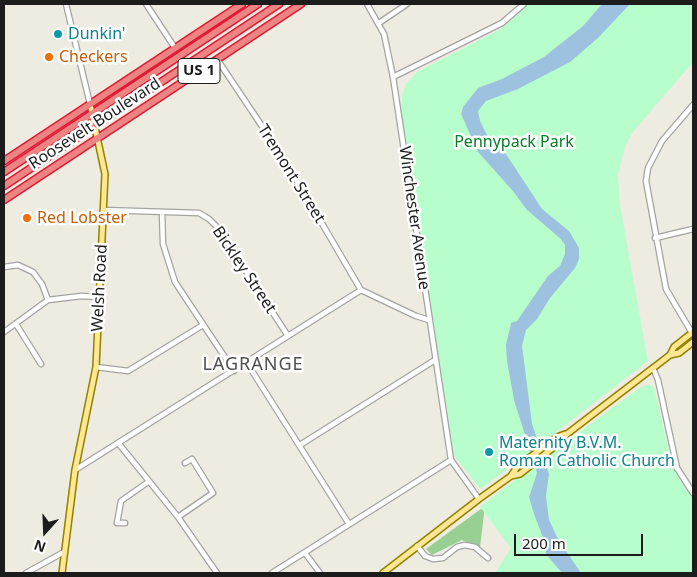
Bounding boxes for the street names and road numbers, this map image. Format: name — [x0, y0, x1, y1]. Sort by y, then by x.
road number: US 1 — [178, 58, 220, 84]
street label: Roosevelt Boulevard — [26, 74, 164, 174]
street label: Tremont Street — [253, 121, 329, 227]
street label: Winchester Avenue — [394, 145, 434, 291]
street label: Bickley Street — [208, 223, 280, 317]
street label: Welsh Road — [88, 244, 112, 332]

